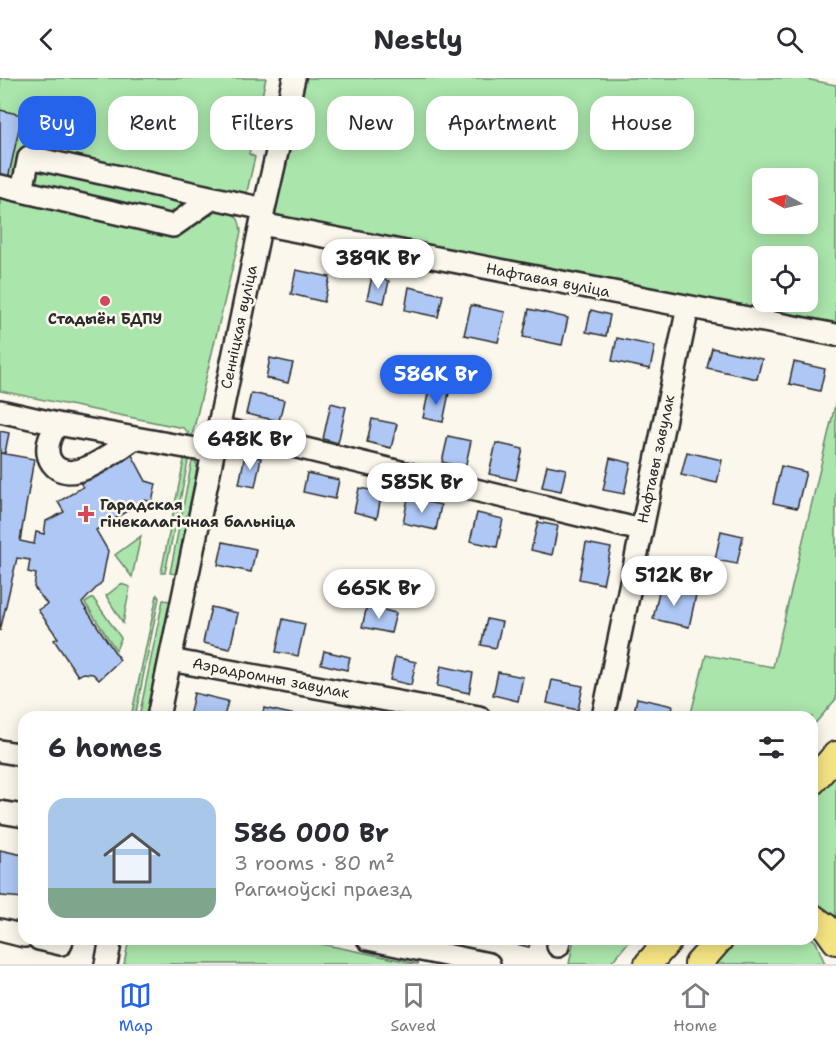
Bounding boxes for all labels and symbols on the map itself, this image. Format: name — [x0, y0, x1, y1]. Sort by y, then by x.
north arrow — [752, 168, 818, 234]
pin: 389K Br — [323, 239, 433, 290]
street label: Нафтавая вуліца — [484, 258, 612, 302]
street label: Сенніцкая вуліца — [216, 263, 262, 391]
marker: Стадыён БДПУ — [98, 294, 112, 308]
place label: Стадыён БДПУ — [48, 309, 162, 329]
pin: 586K Br — [381, 355, 491, 406]
street label: Нафтавы завулак — [633, 393, 679, 525]
pin: 648K Br — [195, 420, 305, 471]
pin: 585K Br — [367, 463, 477, 514]
place label: Гарадская гінекалагічная бальніца — [100, 495, 296, 532]
marker: Гарадская гінекалагічная бальніца — [77, 505, 95, 523]
pin: 512K Br — [619, 556, 729, 607]
pin: 665K Br — [324, 569, 434, 620]
street label: Аэрадромны завулак — [191, 653, 351, 703]

